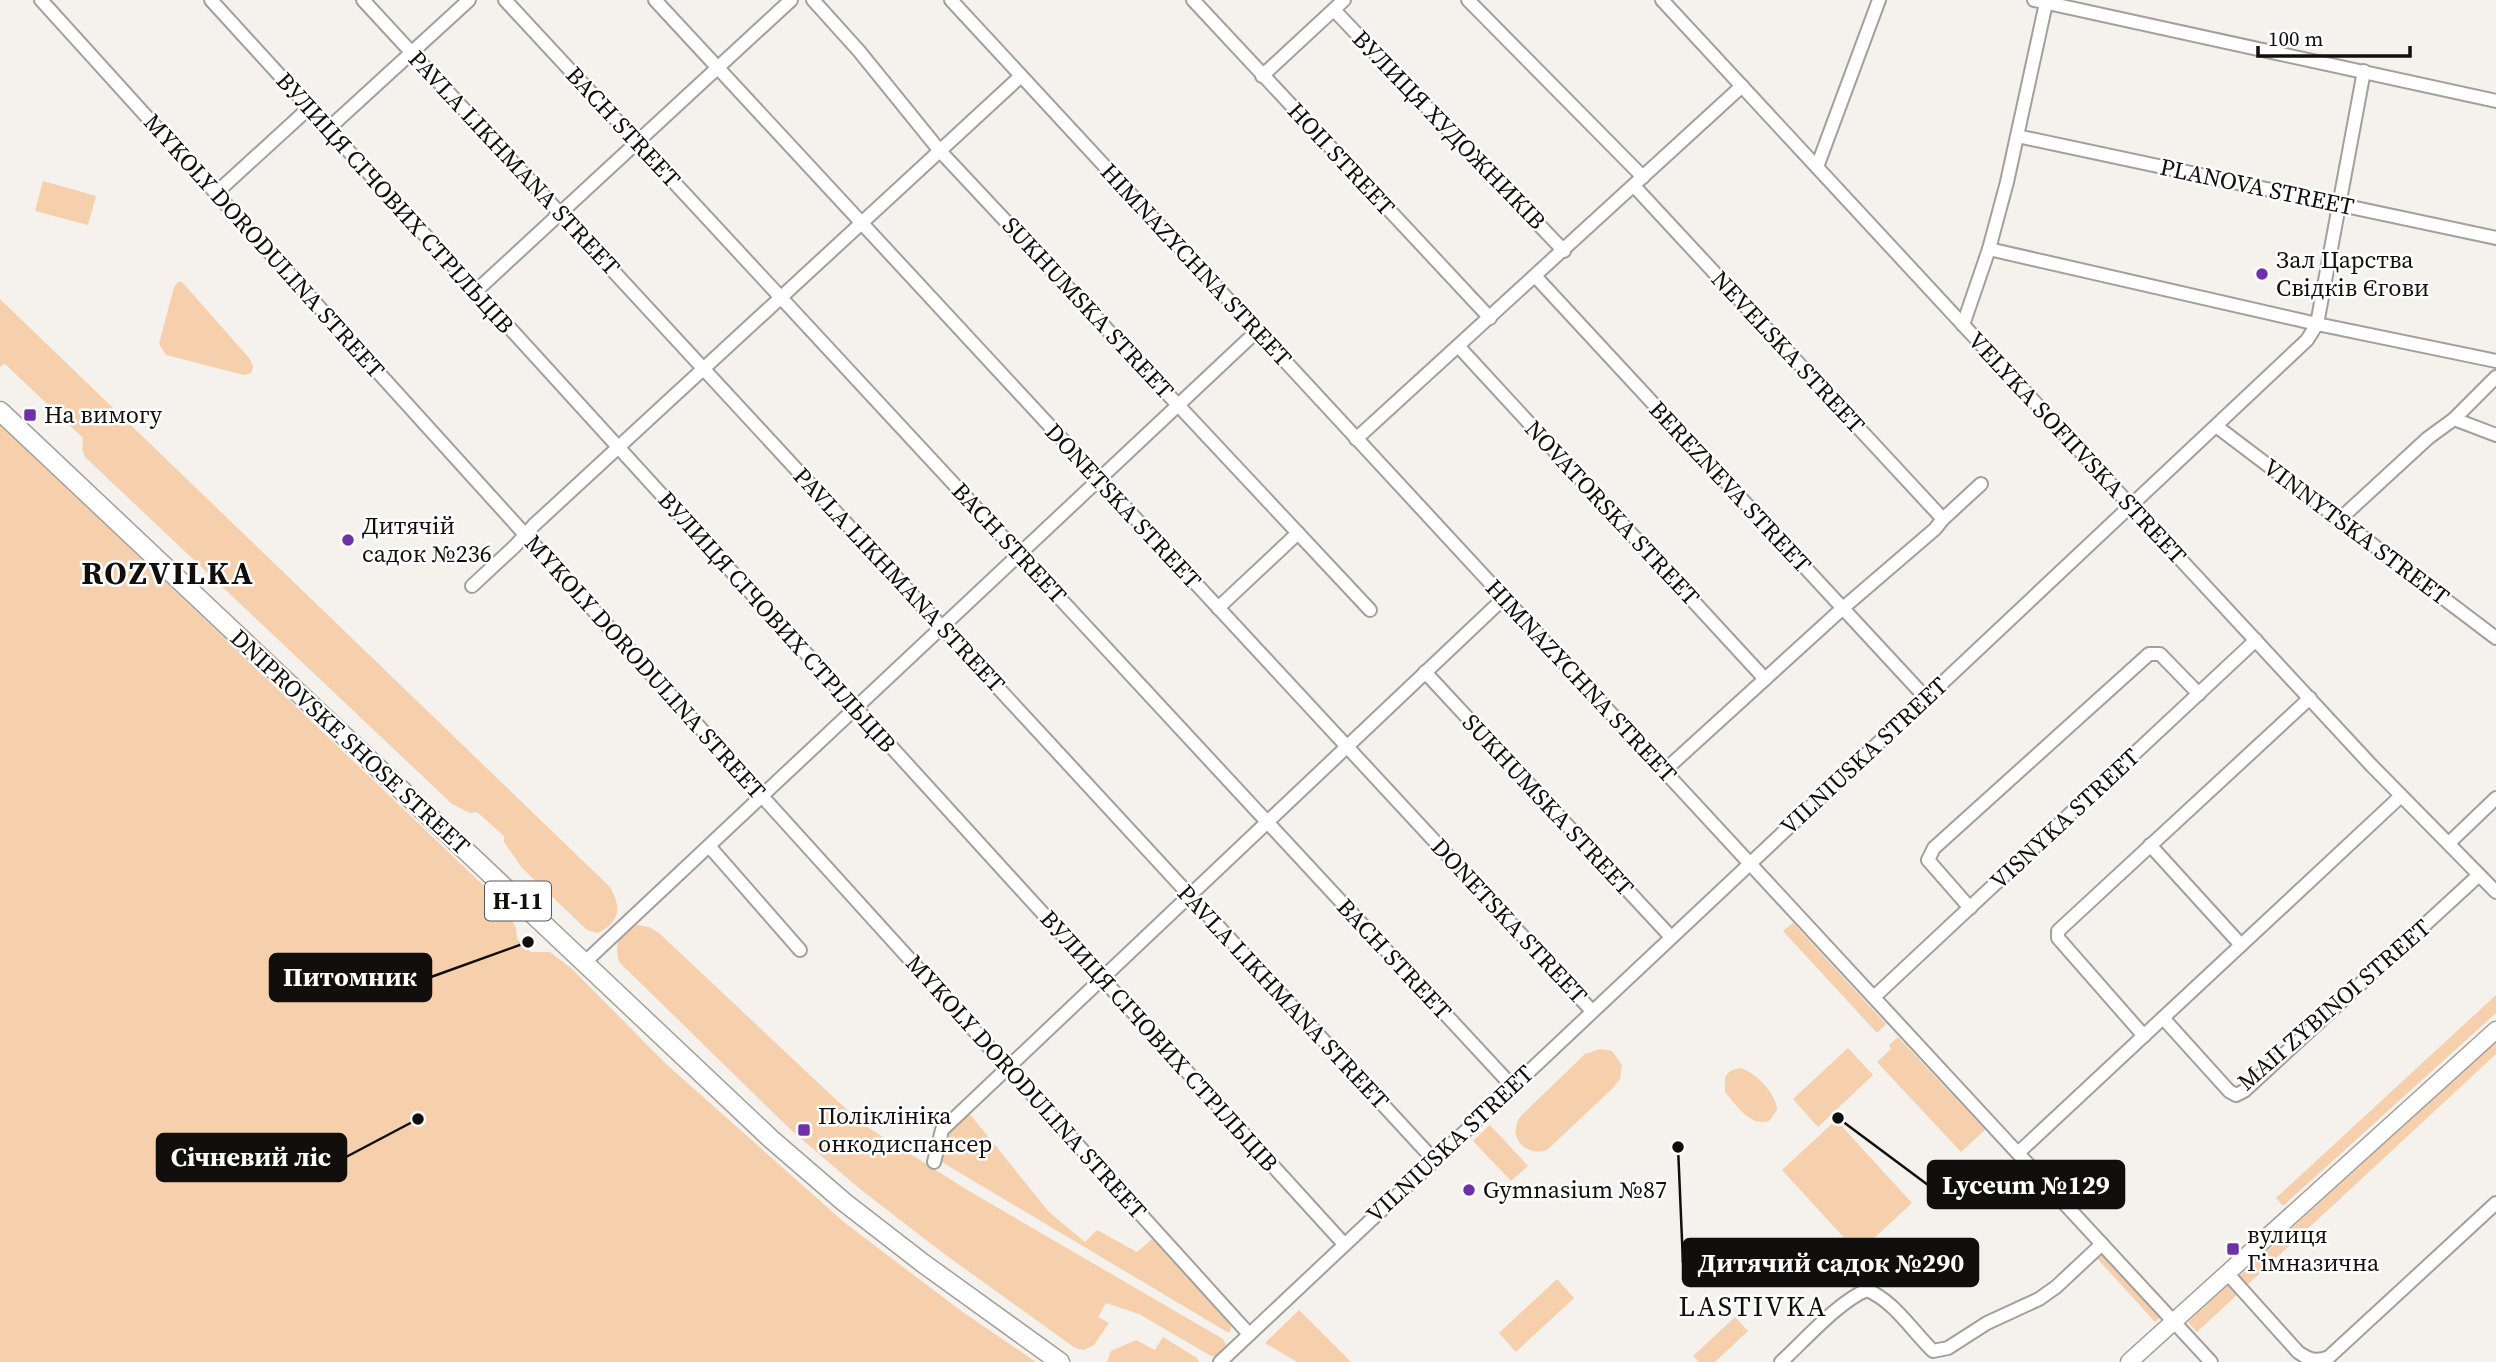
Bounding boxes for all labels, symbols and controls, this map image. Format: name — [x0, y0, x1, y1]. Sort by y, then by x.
scale bar — [2258, 14, 2410, 58]
street label: ВУЛИЦЯ ХУДОЖНИКІВ — [1345, 23, 1554, 237]
text: 100 m — [2268, 24, 2323, 53]
street label: PAVLA LIKHMANA STREET — [401, 43, 628, 283]
street label: BACH STREET — [559, 59, 689, 195]
street label: ВУЛИЦЯ СІЧОВИХ СТРІЛЬЦІВ — [269, 65, 522, 341]
street label: HOII STREET — [1280, 95, 1403, 223]
street label: MYKOLY DORODULINA STREET — [136, 106, 393, 385]
street label: PLANOVA STREET — [2157, 150, 2358, 223]
street label: HIMNAZYCHNA STREET — [1093, 156, 1300, 374]
street label: SUKHUMSKA STREET — [995, 209, 1182, 406]
place label: Зал Царства Свідків Єгови — [2276, 243, 2429, 304]
street label: NEVELSKA STREET — [1704, 263, 1873, 441]
marker: Зал Царства Свідків Єгови — [2254, 266, 2270, 282]
street label: VELYKA SOFIIVSKA STREET — [1961, 324, 2194, 571]
street label: BEREZNEVA STREET — [1642, 393, 1819, 580]
place label: На вимогу — [44, 398, 163, 431]
marker: На вимогу — [22, 407, 38, 423]
street label: NOVATORSKA STREET — [1518, 413, 1708, 613]
street label: DONETSKA STREET — [1038, 416, 1209, 596]
street label: VINNYTSKA STREET — [2256, 451, 2457, 613]
street label: PAVLA LIKHMANA STREET — [786, 460, 1013, 700]
street label: BACH STREET — [945, 475, 1075, 611]
street label: ВУЛИЦЯ СІЧОВИХ СТРІЛЬЦІВ — [651, 484, 904, 760]
place label: Дитячій садок №236 — [362, 509, 492, 570]
street label: MYKOLY DORODULINA STREET — [517, 527, 774, 806]
marker: Дитячій садок №236 — [340, 532, 356, 548]
district label: ROZVILKA — [81, 551, 255, 595]
street label: HIMNAZYCHNA STREET — [1478, 572, 1685, 790]
street label: DNIPROVSKE SHOSE STREET — [223, 622, 478, 862]
street label: VILNIUSKA STREET — [1773, 669, 1955, 842]
street label: SUKHUMSKA STREET — [1455, 706, 1642, 903]
street label: VISNYKA STREET — [1983, 740, 2147, 897]
street label: DONETSKA STREET — [1424, 831, 1595, 1011]
street label: PAVLA LIKHMANA STREET — [1170, 877, 1397, 1117]
road number: Н-11 — [485, 882, 551, 920]
street label: BACH STREET — [1330, 891, 1460, 1027]
street label: ВУЛИЦЯ СІЧОВИХ СТРІЛЬЦІВ — [1033, 903, 1286, 1179]
street label: MAII ZYBINOI STREET — [2230, 911, 2438, 1098]
street label: MYKOLY DORODULINA STREET — [898, 947, 1155, 1226]
callout: Питомник — [270, 954, 431, 1001]
text: Питомник — [283, 959, 418, 995]
street label: VILNIUSKA STREET — [1359, 1057, 1541, 1230]
place label: Поліклініка онкодиспансер — [818, 1099, 992, 1160]
marker: Поліклініка онкодиспансер — [796, 1122, 812, 1138]
callout: Січневий ліс — [157, 1134, 346, 1181]
text: Січневий ліс — [171, 1139, 331, 1175]
callout: Lyceum №129 — [1928, 1161, 2124, 1208]
text: Lyceum №129 — [1942, 1167, 2110, 1203]
place label: Gymnasium №87 — [1483, 1173, 1667, 1206]
marker: Gymnasium №87 — [1461, 1182, 1477, 1198]
place label: вулиця Гімназична — [2247, 1218, 2380, 1279]
callout: Дитячий садок №290 — [1683, 1239, 1978, 1286]
marker: вулиця Гімназична — [2225, 1241, 2241, 1257]
text: Дитячий садок №290 — [1698, 1245, 1964, 1281]
district label: LASTIVKA — [1678, 1287, 1828, 1325]

